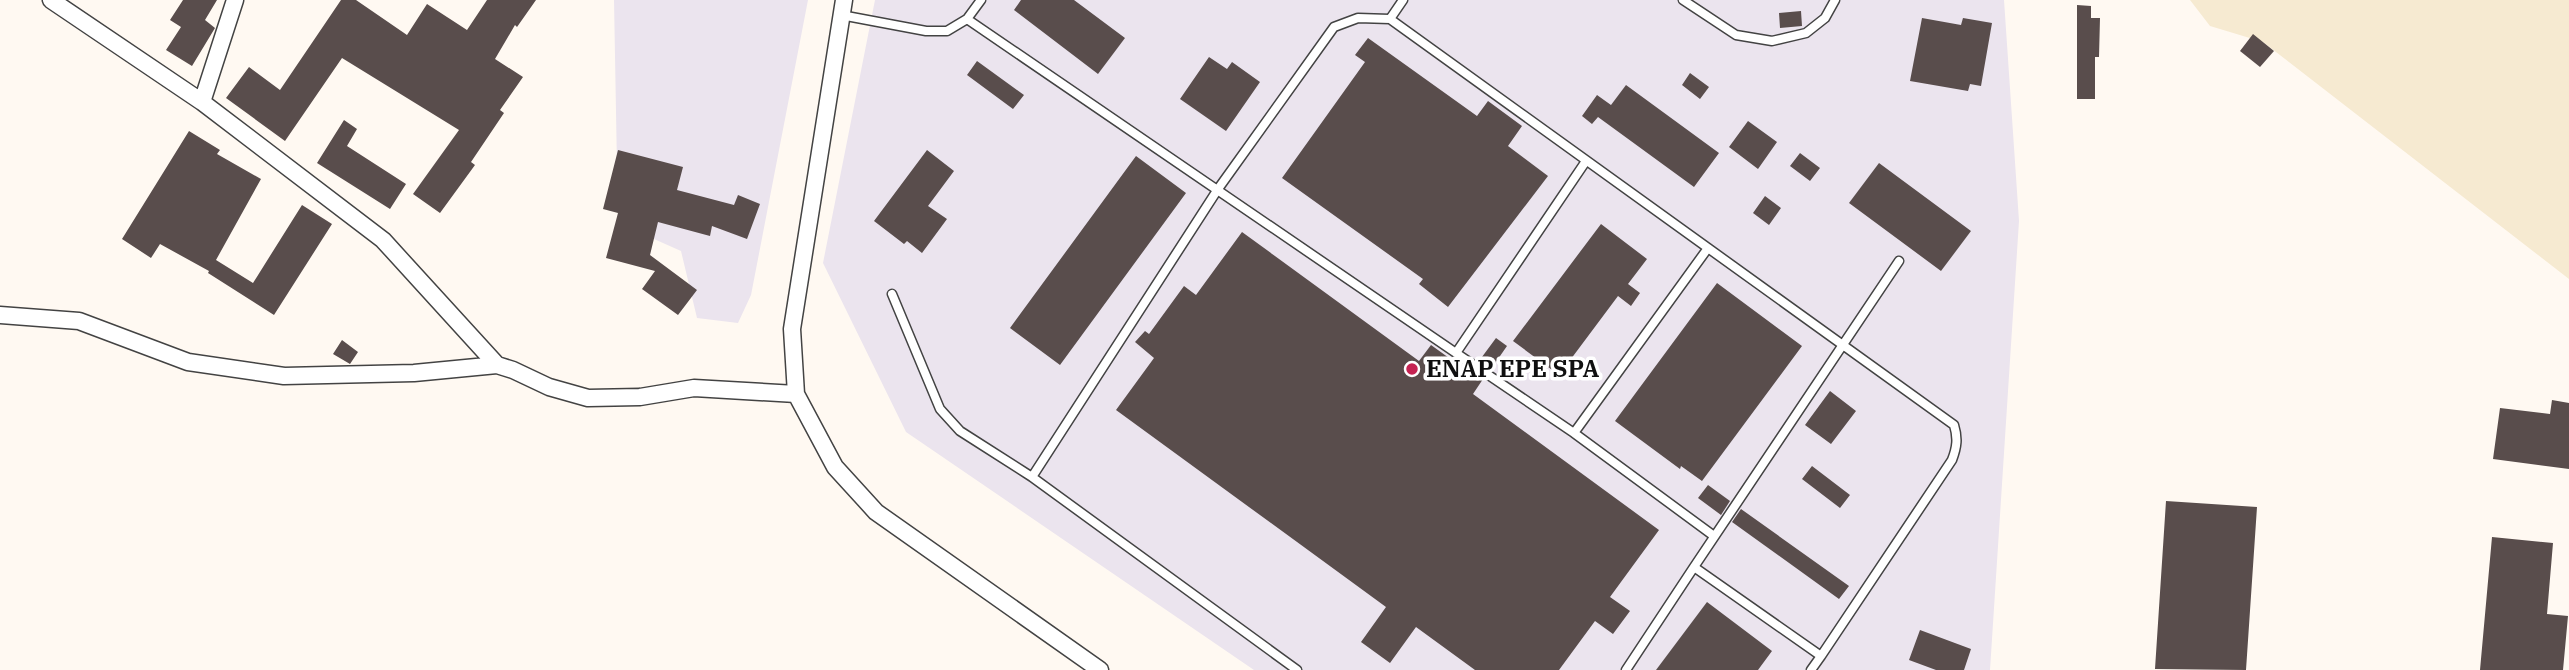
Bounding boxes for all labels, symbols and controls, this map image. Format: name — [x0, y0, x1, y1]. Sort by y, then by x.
place label: ENAP EPE SPA — [1426, 352, 1600, 384]
marker: ENAP EPE SPA — [1404, 361, 1420, 377]

